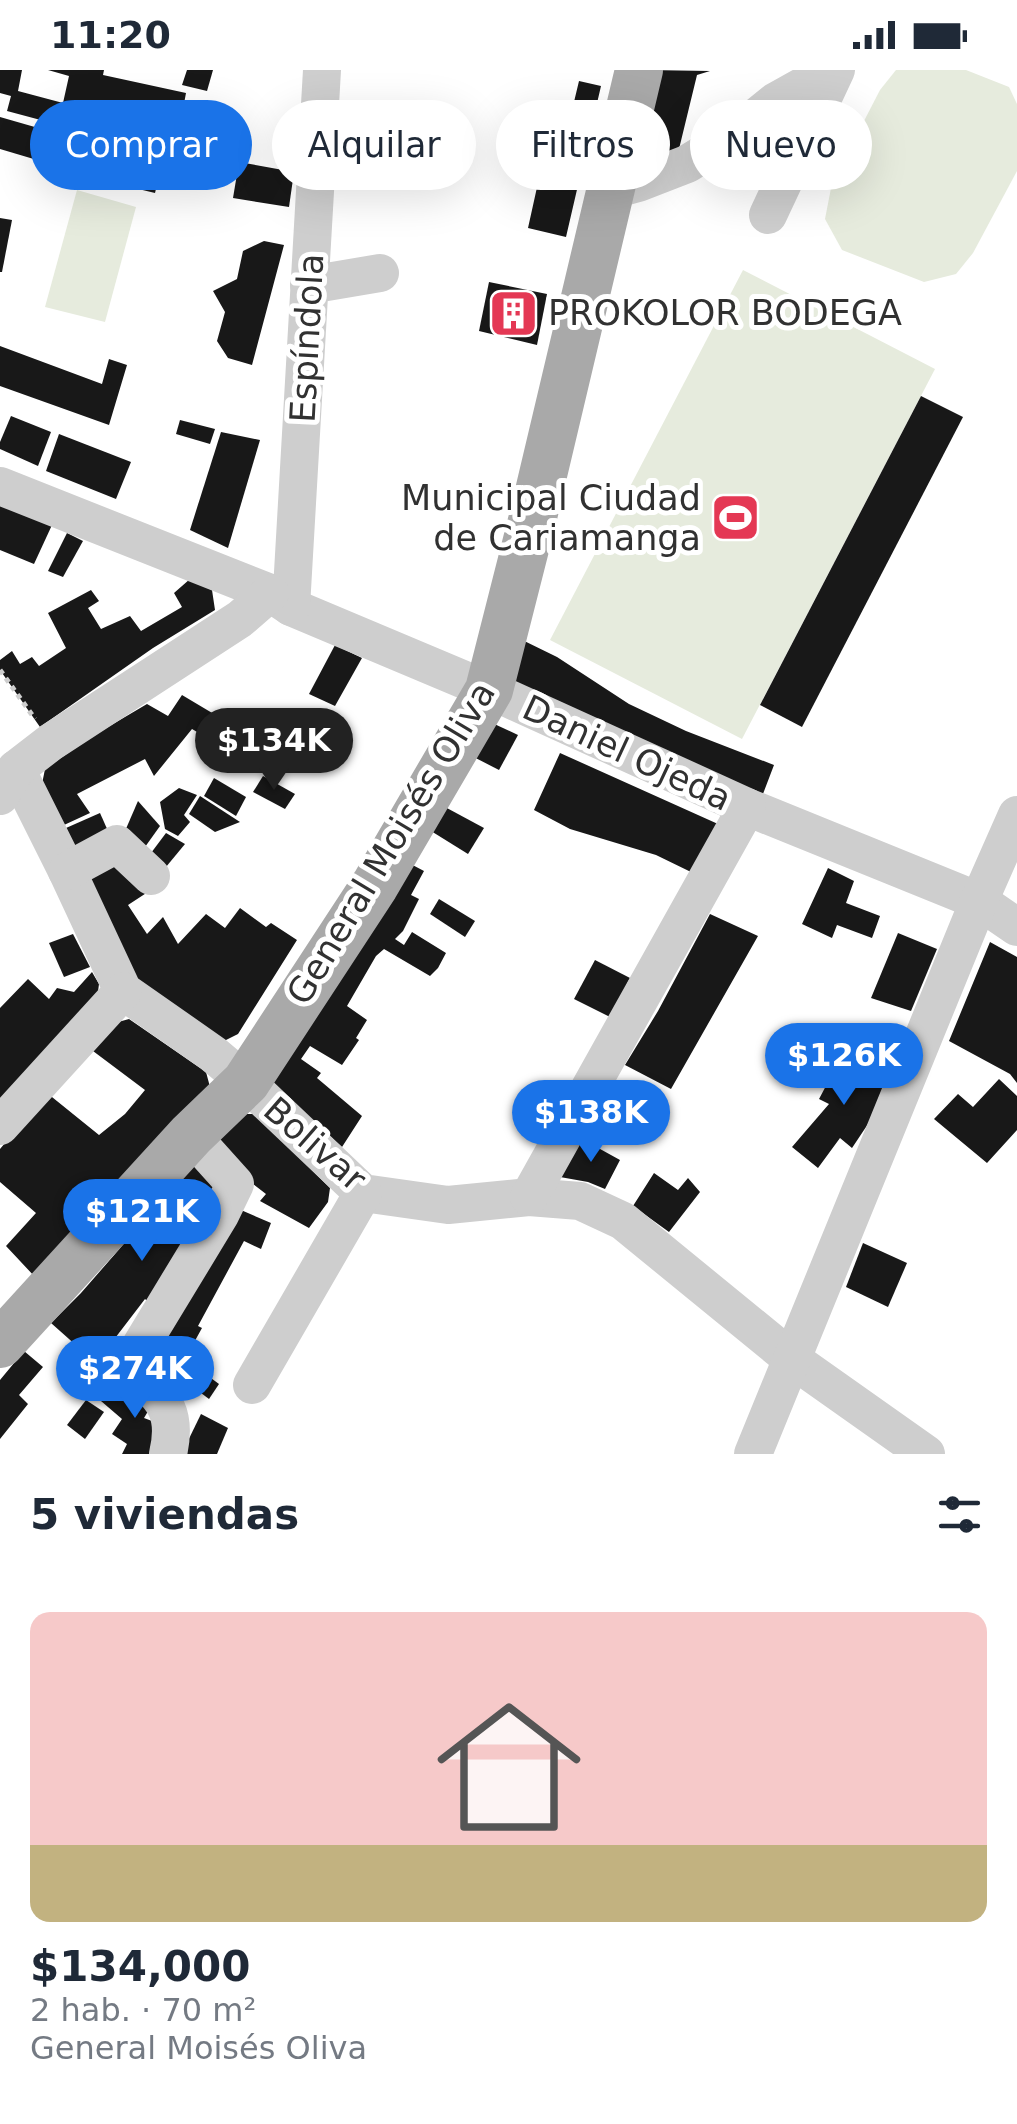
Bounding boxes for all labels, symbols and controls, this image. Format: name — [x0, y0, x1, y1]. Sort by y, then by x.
text: 11:20 — [50, 13, 171, 57]
chip: Comprar — [30, 100, 252, 190]
chip: Alquilar — [272, 100, 476, 190]
chip: Filtros — [496, 100, 670, 190]
chip: Nuevo — [690, 100, 872, 190]
street label: Espíndola — [283, 252, 331, 424]
building icon: PROKOLOR BODEGA — [487, 287, 539, 339]
place label: PROKOLOR BODEGA — [548, 293, 902, 333]
place label: Municipal Ciudad de Cariamanga — [401, 478, 701, 558]
sports icon: Municipal Ciudad de Cariamanga — [710, 492, 762, 544]
street label: General Moisés Oliva — [279, 675, 503, 1011]
street label: Daniel Ojeda — [517, 687, 737, 819]
pin: $134K — [204, 708, 344, 793]
text: $134K — [217, 721, 331, 759]
pin: $126K — [774, 1023, 914, 1108]
text: $126K — [787, 1036, 901, 1074]
pin: $138K — [521, 1080, 661, 1165]
street label: Bolivar — [256, 1089, 374, 1199]
text: $138K — [534, 1093, 648, 1131]
pin: $121K — [72, 1179, 212, 1264]
text: $121K — [85, 1192, 199, 1230]
pin: $274K — [65, 1336, 205, 1421]
text: $274K — [78, 1349, 192, 1387]
icon: filters — [932, 1487, 987, 1542]
text: 5 viviendas — [30, 1490, 299, 1539]
icon: home — [419, 1677, 599, 1857]
text: $134,000 — [30, 1942, 251, 1991]
text: 2 hab. · 70 m² — [30, 1991, 256, 2029]
text: General Moisés Oliva — [30, 2029, 367, 2067]

